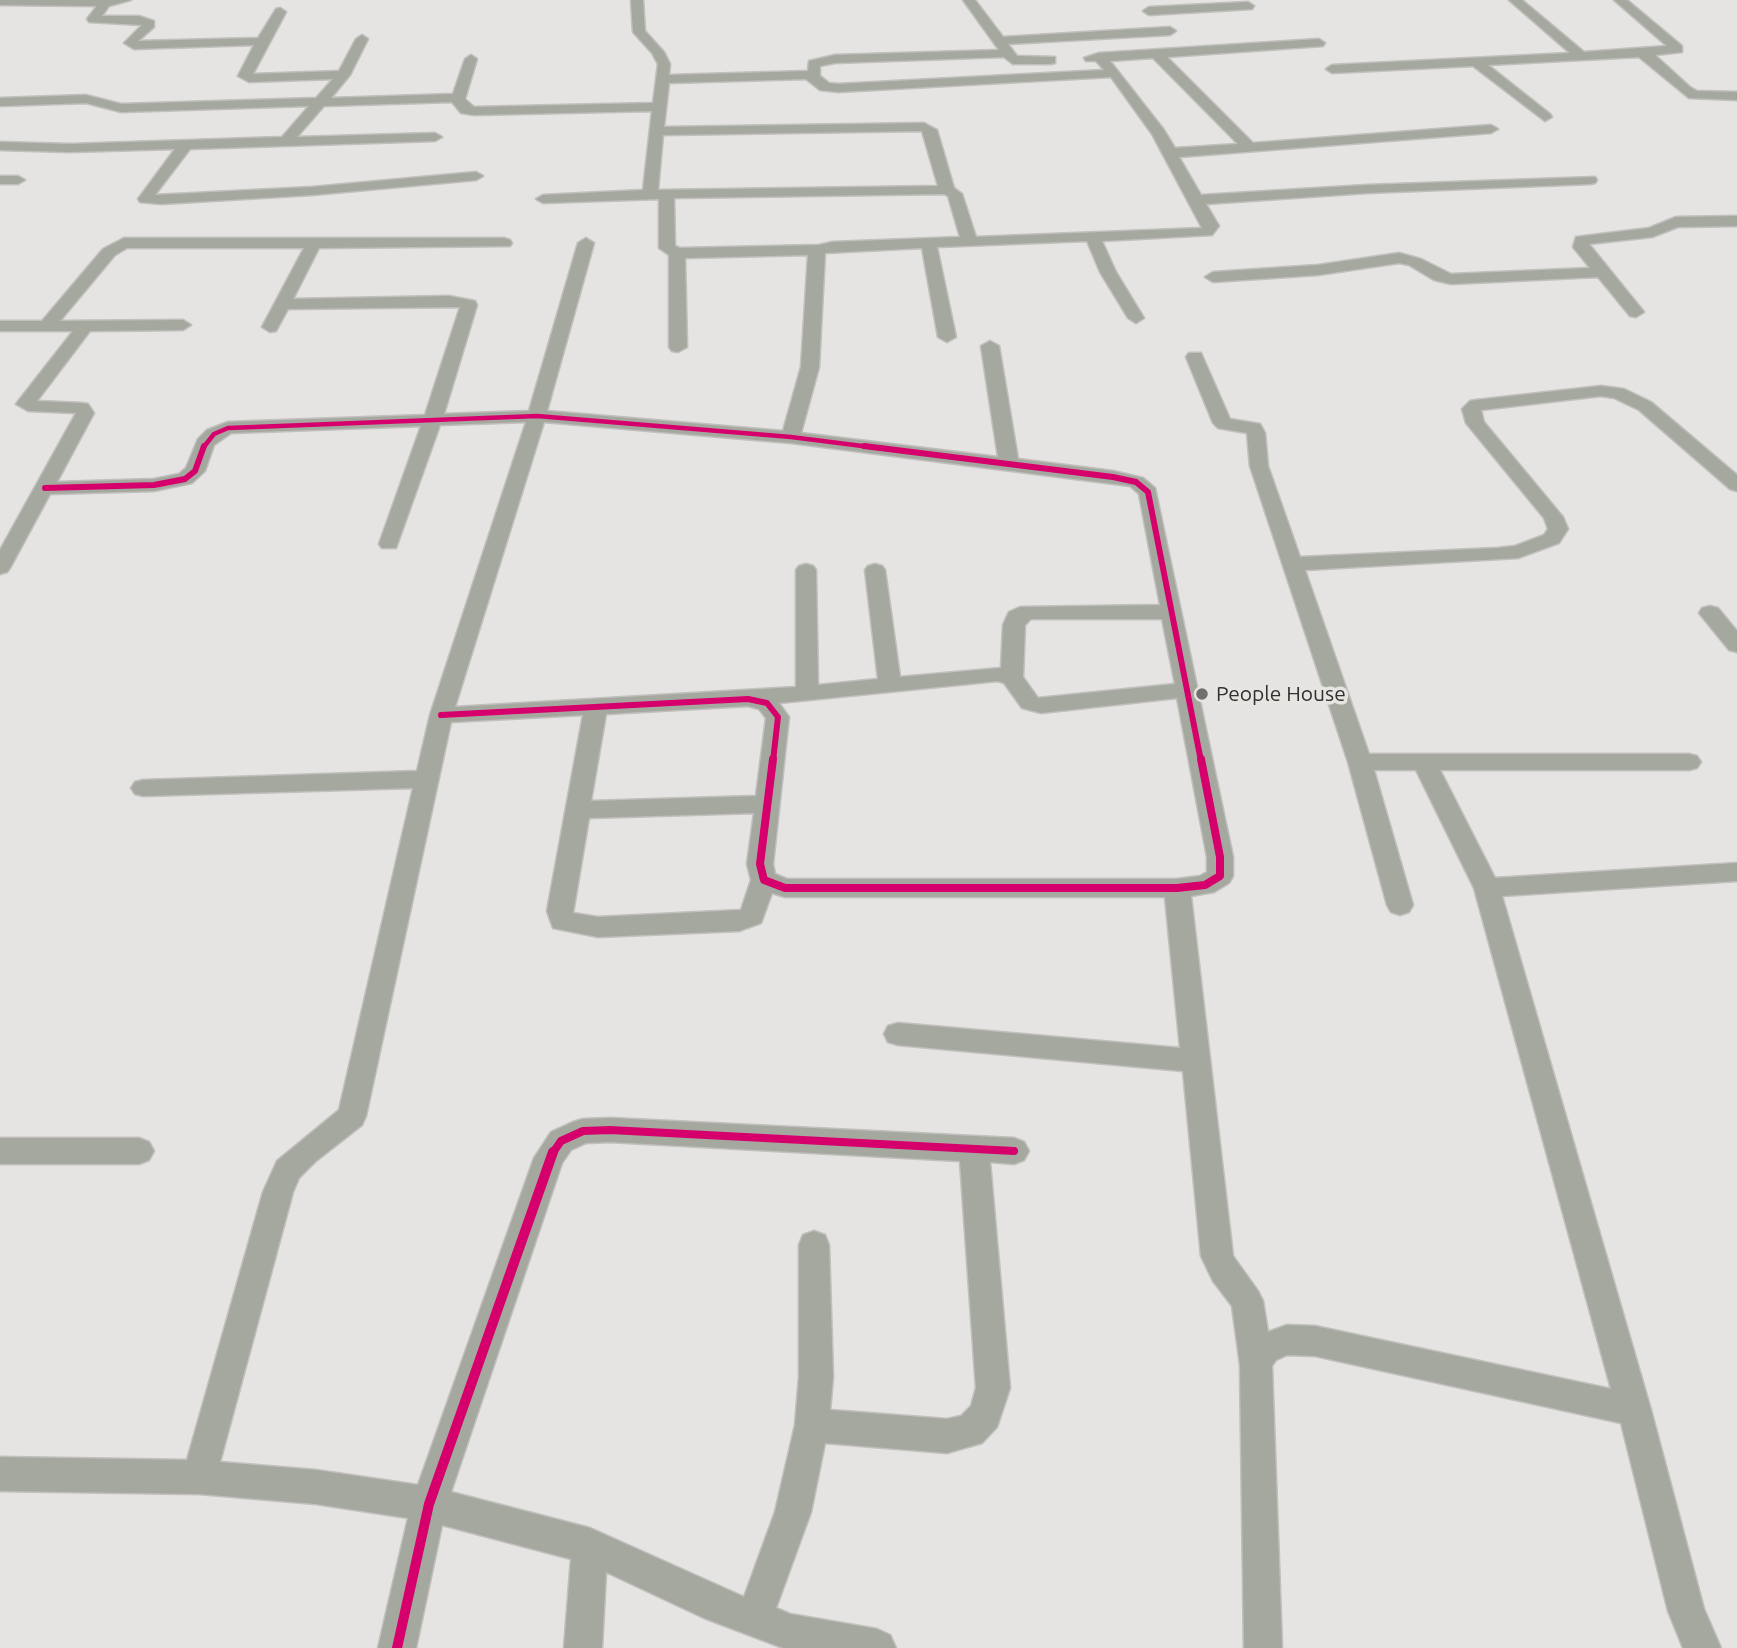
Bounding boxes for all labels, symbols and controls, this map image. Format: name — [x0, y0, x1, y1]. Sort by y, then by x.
place label: People House — [1216, 681, 1346, 707]
marker: People House — [1194, 686, 1210, 702]

